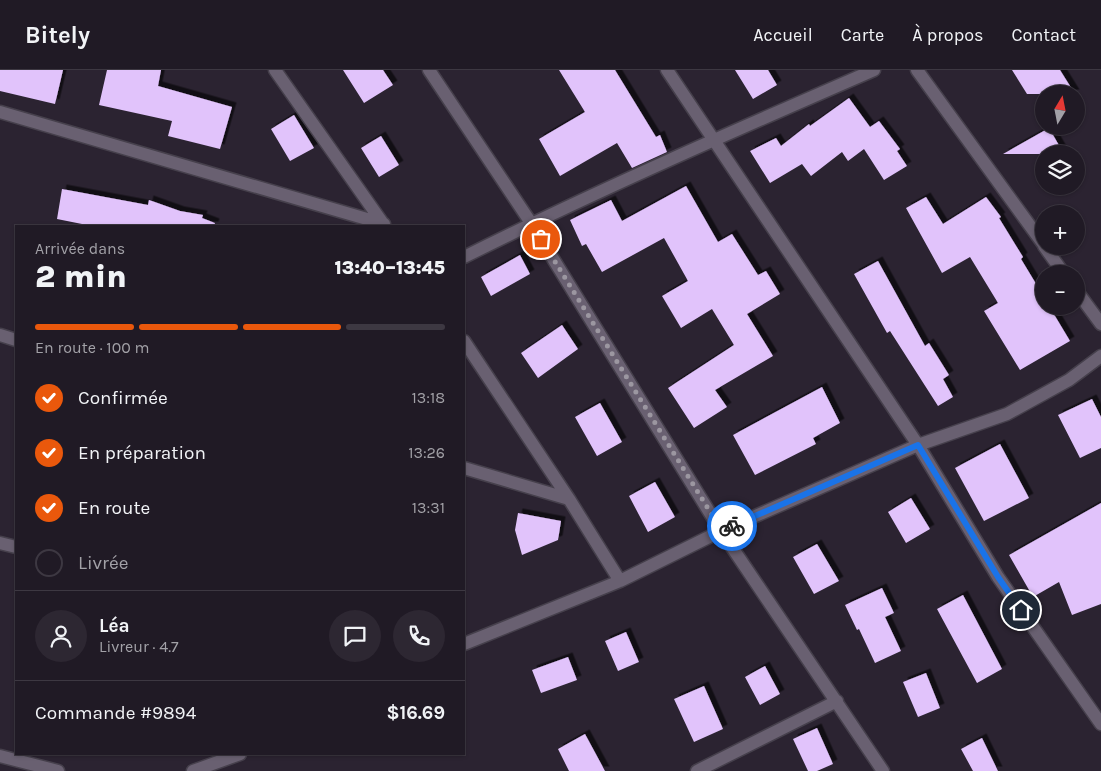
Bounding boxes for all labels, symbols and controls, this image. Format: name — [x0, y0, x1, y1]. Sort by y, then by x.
text: Bitely — [25, 21, 90, 49]
text: Accueil — [753, 24, 813, 46]
text: Carte — [841, 24, 884, 46]
text: À propos — [912, 24, 984, 46]
text: Contact — [1012, 24, 1076, 46]
north arrow — [1035, 85, 1085, 135]
map controls — [1035, 85, 1085, 315]
button: layers — [1035, 145, 1085, 195]
button: + — [1035, 205, 1085, 255]
pin — [520, 218, 562, 260]
icon: bag — [527, 225, 555, 253]
text: Arrivée dans — [35, 239, 125, 258]
text: 13:40–13:45 — [334, 257, 445, 279]
text: 2 min — [35, 258, 127, 295]
button: − — [1035, 265, 1085, 315]
text: En route · 100 m — [35, 338, 149, 357]
icon: check — [35, 384, 63, 412]
text: Confirmée — [78, 387, 168, 409]
text: 13:18 — [411, 388, 445, 407]
icon: check — [35, 439, 63, 467]
text: En préparation — [78, 442, 206, 464]
text: 13:26 — [408, 443, 445, 462]
icon: check — [35, 494, 63, 522]
text: En route — [78, 497, 150, 519]
text: 13:31 — [412, 498, 445, 517]
courier — [707, 501, 757, 551]
icon: bike — [718, 512, 746, 540]
text: Livrée — [78, 552, 128, 574]
pin — [1000, 589, 1042, 631]
icon: home — [1007, 596, 1035, 624]
button: person — [35, 610, 87, 662]
button: chat — [329, 610, 381, 662]
button: phone — [393, 610, 445, 662]
text: Léa — [99, 615, 130, 637]
text: Livreur · 4.7 — [99, 637, 179, 656]
text: Commande #9894 — [35, 702, 196, 724]
text: $16.69 — [386, 702, 445, 724]

